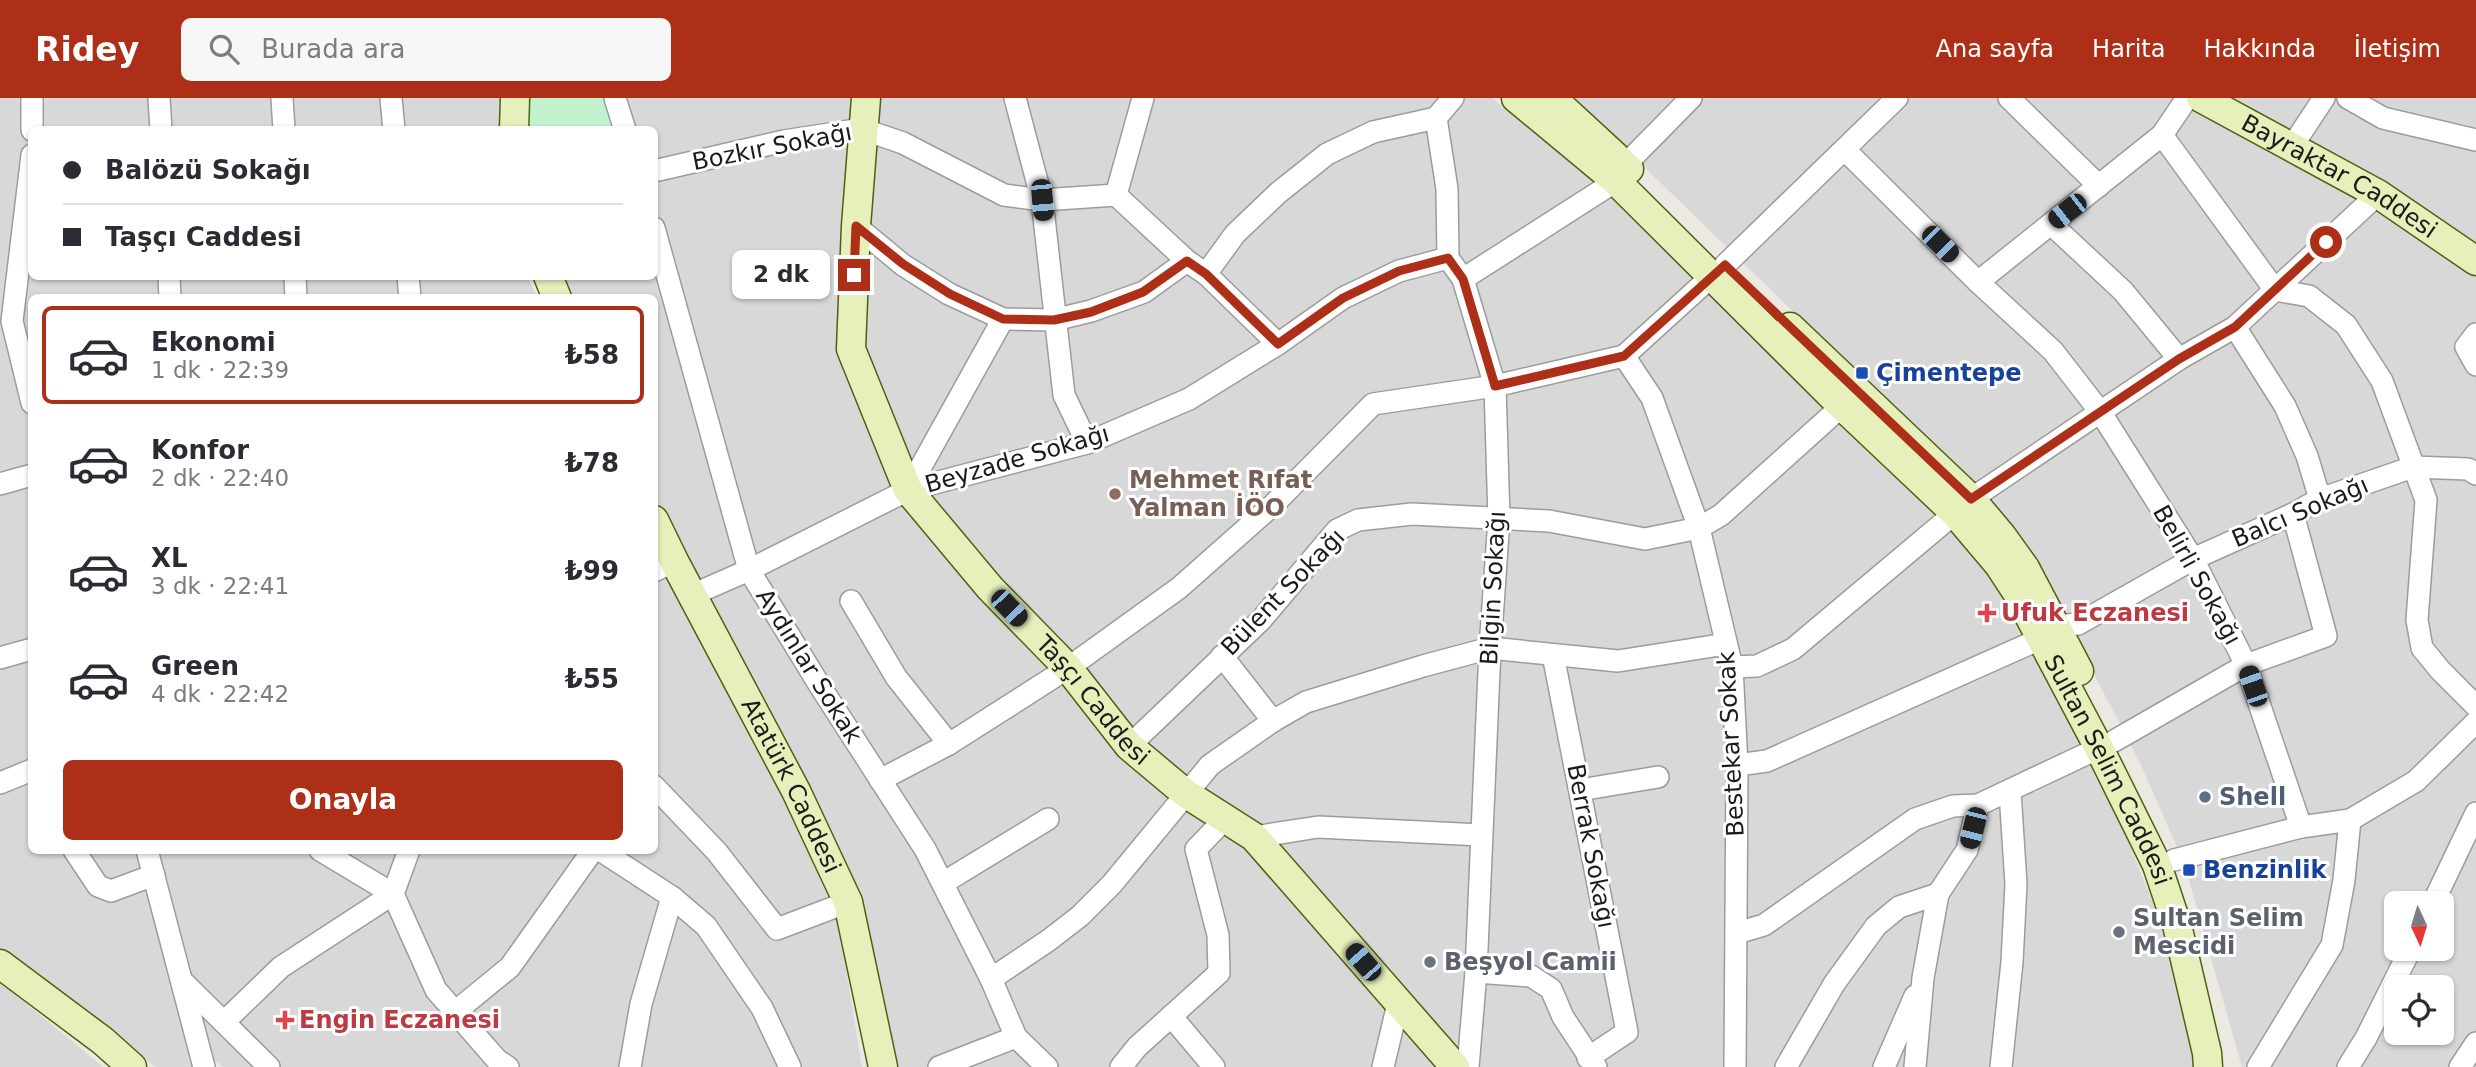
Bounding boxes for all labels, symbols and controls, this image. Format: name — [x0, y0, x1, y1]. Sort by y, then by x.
search box — [181, 18, 671, 81]
text: Ridey — [35, 30, 139, 69]
icon: search — [205, 30, 243, 68]
text: Burada ara — [261, 34, 405, 64]
text: Ana sayfa — [1936, 35, 2054, 63]
text: Harita — [2092, 35, 2165, 63]
text: Hakkında — [2203, 35, 2316, 63]
text: İletişim — [2354, 35, 2441, 63]
street label: Bayraktar Caddesi — [2237, 109, 2442, 244]
street label: Bozkır Sokağı — [690, 118, 854, 176]
text: Balözü Sokağı — [105, 155, 311, 185]
car — [1030, 178, 1055, 222]
car — [2044, 190, 2091, 232]
text: Taşçı Caddesi — [105, 222, 302, 252]
car — [1918, 222, 1963, 266]
route start — [2310, 226, 2342, 258]
callout: 2 dk — [732, 250, 830, 300]
route end — [838, 259, 870, 291]
text: 2 dk — [753, 261, 809, 287]
icon: car — [67, 324, 130, 387]
text: Ekonomi — [151, 327, 276, 357]
text: ₺58 — [565, 340, 619, 370]
text: 1 dk · 22:39 — [151, 357, 289, 383]
place label: Çimentepe — [1876, 359, 2021, 387]
marker: Çimentepe — [1854, 365, 1870, 381]
street label: Beyzade Sokağı — [922, 419, 1112, 499]
icon: car — [67, 432, 130, 495]
text: Konfor — [151, 435, 249, 465]
text: ₺78 — [565, 448, 619, 478]
text: 2 dk · 22:40 — [151, 465, 289, 491]
place label: Mehmet Rıfat Yalman İÖO — [1128, 466, 1312, 522]
street label: Balcı Sokağı — [2228, 471, 2372, 553]
marker: Mehmet Rıfat Yalman İÖO — [1107, 486, 1123, 502]
street label: Belirli Sokağı — [2147, 500, 2247, 650]
street label: Bilgin Sokağı — [1475, 510, 1511, 666]
street label: Bülent Sokağı — [1215, 523, 1351, 661]
icon: car — [67, 540, 130, 603]
text: XL — [151, 543, 188, 573]
text: ₺99 — [565, 556, 619, 586]
text: 3 dk · 22:41 — [151, 573, 289, 599]
street label: Aydınlar Sokak — [750, 584, 868, 749]
car — [987, 586, 1032, 630]
place label: Ufuk Eczanesi — [2001, 599, 2189, 627]
marker: Ufuk Eczanesi — [1979, 605, 1995, 621]
street label: Taşçı Caddesi — [1030, 629, 1155, 771]
icon: car — [67, 648, 130, 711]
street label: Sultan Selim Caddesi — [2038, 650, 2177, 889]
text: Green — [151, 651, 239, 681]
street label: Bestekar Sokak — [1712, 651, 1750, 837]
car — [2237, 663, 2270, 709]
text: ₺55 — [565, 664, 619, 694]
text: 4 dk · 22:42 — [151, 681, 289, 707]
street label: Atatürk Caddesi — [735, 693, 846, 878]
button: Onayla — [63, 760, 623, 840]
street label: Berrak Sokağı — [1561, 761, 1621, 931]
place label: Shell — [2219, 783, 2286, 811]
marker: Shell — [2197, 789, 2213, 805]
car — [1958, 805, 1989, 851]
place label: Benzinlik — [2203, 856, 2327, 884]
marker: Benzinlik — [2181, 862, 2197, 878]
north arrow — [2384, 891, 2454, 961]
map controls — [2384, 891, 2454, 1045]
place label: Sultan Selim Mescidi — [2133, 904, 2304, 960]
marker: Sultan Selim Mescidi — [2111, 924, 2127, 940]
car — [1342, 939, 1385, 985]
place label: Beşyol Camii — [1444, 948, 1617, 976]
marker: Beşyol Camii — [1422, 954, 1438, 970]
button: locate — [2384, 975, 2454, 1045]
place label: Engin Eczanesi — [299, 1006, 500, 1034]
marker: Engin Eczanesi — [277, 1012, 293, 1028]

